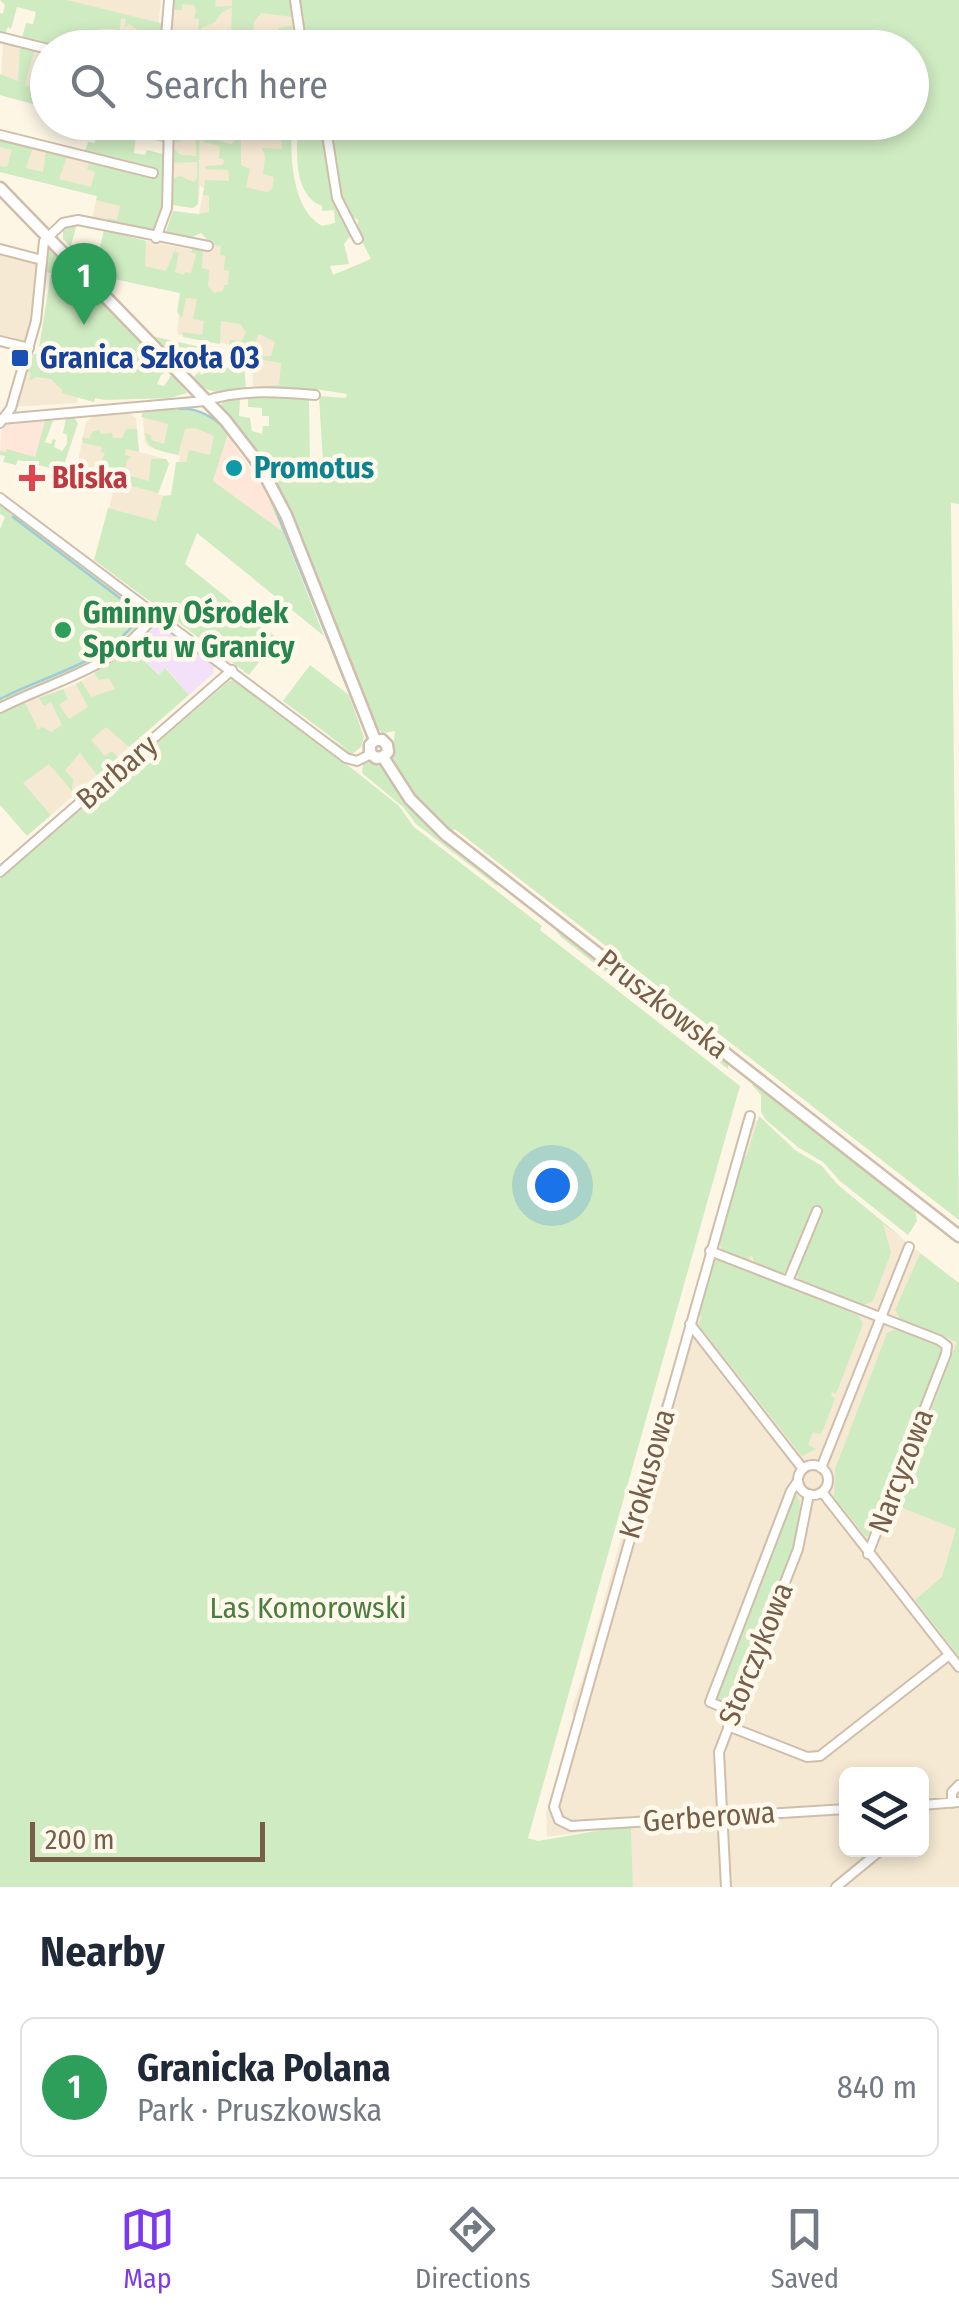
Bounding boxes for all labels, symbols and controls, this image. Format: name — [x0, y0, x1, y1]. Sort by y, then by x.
search box — [30, 30, 929, 140]
icon: search — [65, 58, 120, 113]
text: Search here — [145, 62, 328, 108]
pin: 1 — [52, 242, 116, 325]
place label: Granica Szkoła 03 — [40, 340, 260, 376]
marker: Granica Szkoła 03 — [9, 347, 31, 369]
place label: Promotus — [254, 450, 374, 486]
marker: Promotus — [223, 457, 245, 479]
place label: Bliska — [52, 460, 128, 496]
marker: Bliska — [21, 467, 43, 489]
place label: Gminny Ośrodek Sportu w Granicy — [83, 595, 295, 665]
marker: Gminny Ośrodek Sportu w Granicy — [52, 619, 74, 641]
street label: Barbary — [69, 727, 165, 817]
street label: Pruszkowska — [590, 942, 736, 1066]
your location — [527, 1160, 578, 1211]
street label: Narcyzowa — [861, 1404, 941, 1538]
street label: Krokusowa — [611, 1405, 683, 1543]
street label: Storczykowa — [711, 1577, 801, 1731]
park label: Las Komorowski — [210, 1590, 406, 1626]
map controls — [839, 1767, 929, 1857]
button: layers — [839, 1767, 929, 1857]
street label: Gerberowa — [642, 1794, 776, 1840]
scale bar — [30, 1817, 265, 1862]
text: 200 m — [45, 1823, 115, 1856]
text: Nearby — [40, 1927, 165, 1977]
text: Granicka Polana — [137, 2045, 391, 2091]
text: 1 — [68, 2068, 81, 2106]
text: 840 m — [837, 2068, 917, 2106]
text: Park · Pruszkowska — [137, 2091, 382, 2129]
tab: Map — [120, 2202, 175, 2295]
tab: Directions — [415, 2202, 531, 2295]
tab: Saved — [771, 2202, 839, 2295]

